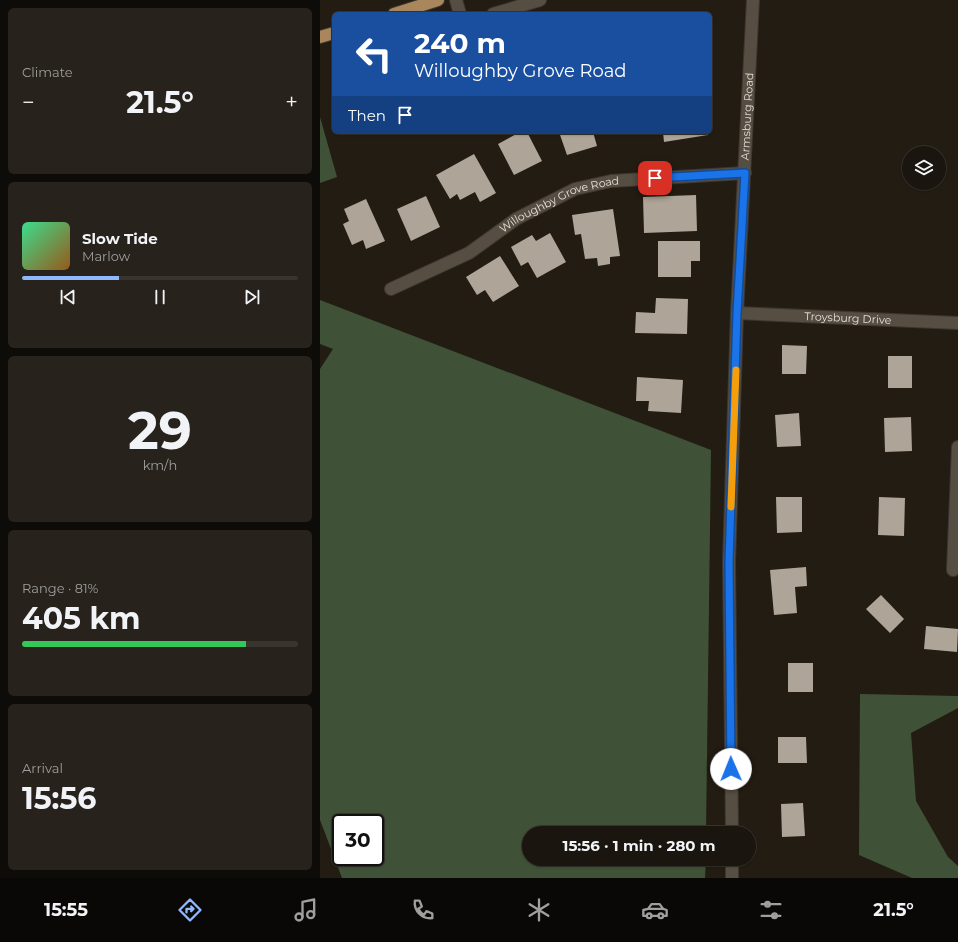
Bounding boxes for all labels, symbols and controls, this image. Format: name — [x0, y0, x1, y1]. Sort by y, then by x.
text: 240 m — [414, 26, 506, 60]
icon: left — [348, 28, 400, 80]
text: Willoughby Grove Road — [414, 60, 627, 82]
text: Climate — [22, 64, 73, 80]
street label: Armsburg Road — [738, 72, 756, 161]
text: 21.5° — [126, 84, 194, 121]
text: − — [22, 89, 35, 116]
text: + — [285, 89, 298, 116]
icon: arrive — [394, 104, 416, 126]
text: Then — [348, 106, 386, 125]
map controls — [902, 146, 946, 190]
button: layers — [902, 146, 946, 190]
pin — [638, 161, 672, 195]
icon: arrive — [644, 167, 666, 189]
street label: Willoughby Grove Road — [497, 174, 619, 236]
text: Slow Tide — [82, 229, 158, 248]
text: Marlow — [82, 248, 130, 264]
icon: previous — [57, 286, 79, 308]
icon: pause — [149, 286, 171, 308]
icon: next — [241, 286, 263, 308]
street label: Troysburg Drive — [804, 309, 892, 327]
text: 29 — [128, 399, 192, 462]
text: km/h — [143, 457, 177, 473]
text: Range · 81% — [22, 580, 98, 596]
text: 405 km — [22, 600, 140, 637]
position arrow — [710, 748, 752, 790]
text: Arrival — [22, 760, 63, 776]
text: 15:56 — [22, 780, 96, 817]
speed limit sign: 30 — [332, 814, 384, 866]
text: 15:56 · 1 min · 280 m — [563, 836, 715, 855]
icon: directions — [176, 896, 204, 924]
icon: music — [292, 896, 320, 924]
icon: phone — [409, 896, 437, 924]
icon: climate — [525, 896, 553, 924]
icon: car — [641, 896, 669, 924]
icon: filters — [757, 896, 785, 924]
text: 15:55 — [44, 899, 88, 921]
text: 21.5° — [873, 899, 914, 921]

